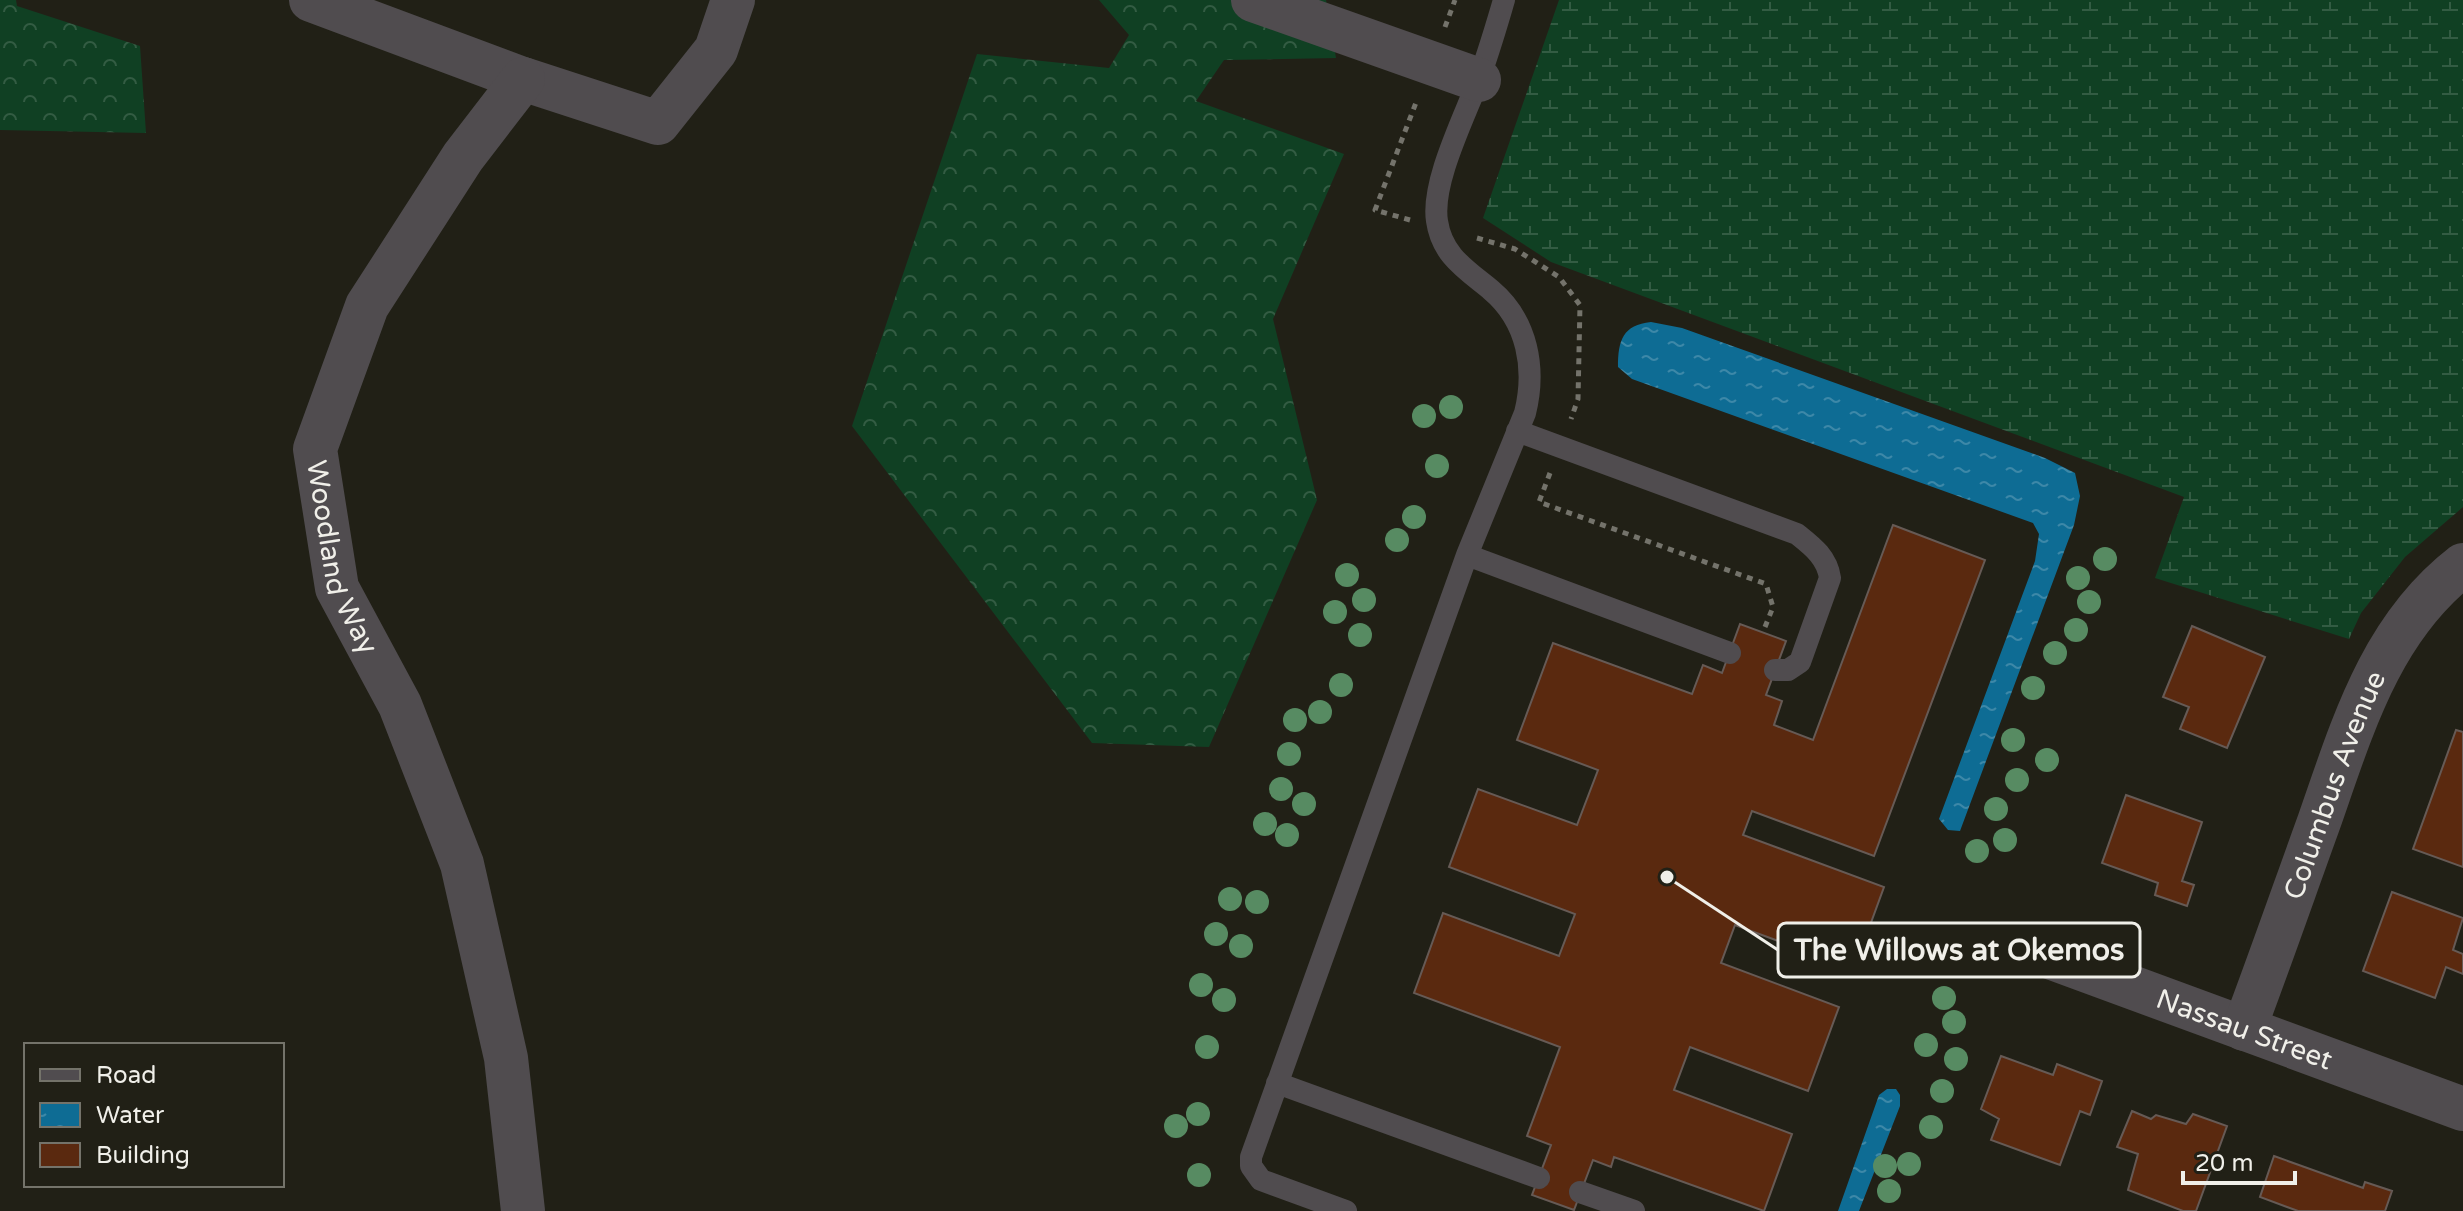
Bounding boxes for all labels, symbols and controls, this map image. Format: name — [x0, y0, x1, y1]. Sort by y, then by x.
street label: Woodland Way — [299, 458, 385, 660]
street label: Columbus Avenue — [2277, 665, 2393, 904]
callout: The Willows at Okemos — [1778, 923, 2140, 977]
text: The Willows at Okemos — [1793, 932, 2124, 969]
street label: Nassau Street — [2152, 982, 2337, 1078]
legend — [24, 1043, 284, 1187]
text: Road — [96, 1061, 156, 1090]
text: Water — [96, 1101, 165, 1130]
scale bar — [2183, 1135, 2295, 1185]
text: Building — [96, 1141, 190, 1170]
text: 20 m — [2195, 1149, 2253, 1178]

